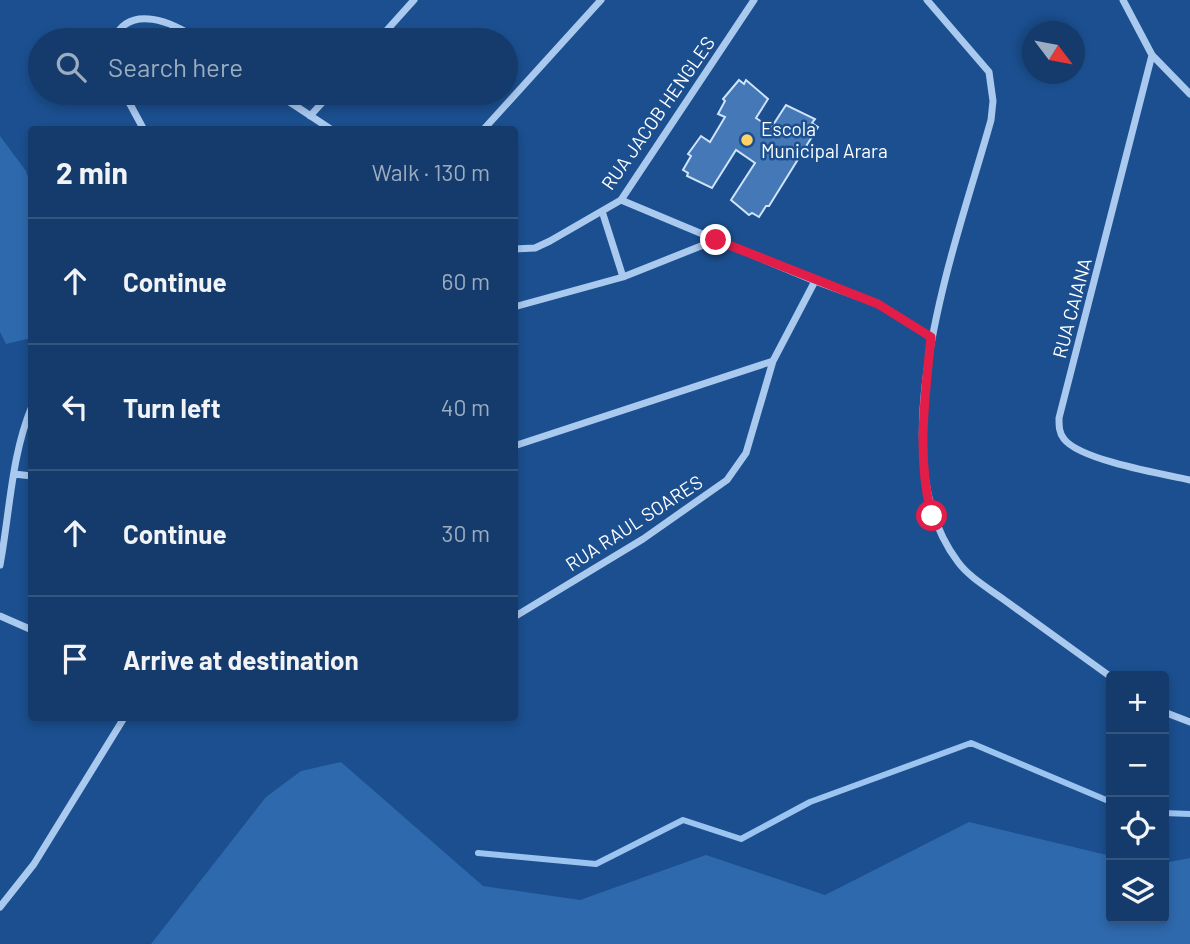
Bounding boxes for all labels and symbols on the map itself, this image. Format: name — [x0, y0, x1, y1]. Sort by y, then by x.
north arrow — [1022, 21, 1085, 84]
street label: RUA JACOB HENGLES — [596, 32, 719, 194]
place label: Escola Municipal Arara — [761, 117, 888, 162]
marker: Escola Municipal Arara — [739, 132, 755, 148]
route end — [700, 224, 731, 255]
street label: RUA CAIANA — [1047, 255, 1096, 361]
street label: RUA RAUL SOARES — [561, 470, 706, 575]
route start — [916, 500, 947, 531]

